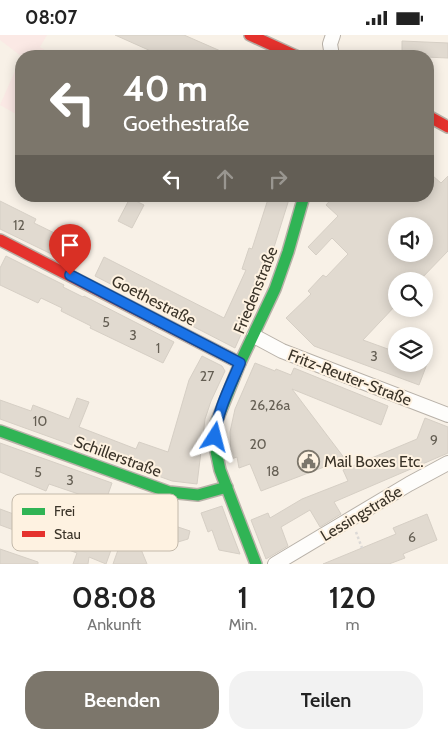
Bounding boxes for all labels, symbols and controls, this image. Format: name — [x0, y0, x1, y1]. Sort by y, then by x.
text: 08:07 — [25, 6, 77, 29]
text: 40 m — [123, 67, 208, 110]
icon: left — [40, 70, 105, 135]
text: Goethestraße — [123, 110, 249, 137]
icon: left — [158, 165, 186, 193]
icon: ahead — [211, 165, 239, 193]
icon: right — [264, 165, 292, 193]
house number: 12 — [13, 216, 25, 234]
map controls — [388, 217, 433, 372]
button: sound — [388, 217, 433, 262]
pin — [49, 224, 91, 275]
icon: arrive — [56, 231, 84, 259]
street label: Friedenstraße — [229, 244, 282, 337]
street label: Goethestraße — [109, 271, 199, 330]
button: search — [388, 272, 433, 317]
house number: 5 — [102, 313, 110, 331]
house number: 3 — [129, 326, 137, 344]
button: layers — [388, 327, 433, 372]
house number: 1 — [156, 339, 160, 357]
street label: Fritz-Reuter-Straße — [285, 345, 414, 410]
house number: 3 — [370, 347, 378, 365]
house number: 27 — [200, 367, 214, 385]
house number: 26,26a — [250, 396, 290, 414]
position arrow — [188, 410, 240, 462]
house number: 10 — [33, 412, 47, 430]
house number: 9 — [430, 431, 438, 449]
street label: Schillerstraße — [72, 432, 164, 481]
house number: 20 — [249, 435, 267, 453]
public building icon: Mail Boxes Etc. — [296, 449, 320, 473]
place label: Mail Boxes Etc. — [324, 452, 424, 471]
house number: 18 — [266, 462, 280, 480]
house number: 5 — [34, 463, 42, 481]
house number: 3 — [66, 471, 74, 489]
street label: Lessingstraße — [317, 482, 405, 545]
legend — [12, 494, 178, 551]
text: Frei — [54, 502, 75, 520]
text: Stau — [54, 525, 81, 543]
house number: 6 — [408, 528, 416, 546]
text: 08:08 — [72, 579, 157, 616]
text: 1 — [237, 579, 248, 616]
text: 120 — [329, 579, 376, 616]
text: Ankunft — [87, 615, 141, 634]
text: Min. — [228, 615, 257, 634]
text: m — [345, 615, 360, 634]
button: Beenden — [25, 671, 219, 729]
button: Teilen — [229, 671, 423, 729]

